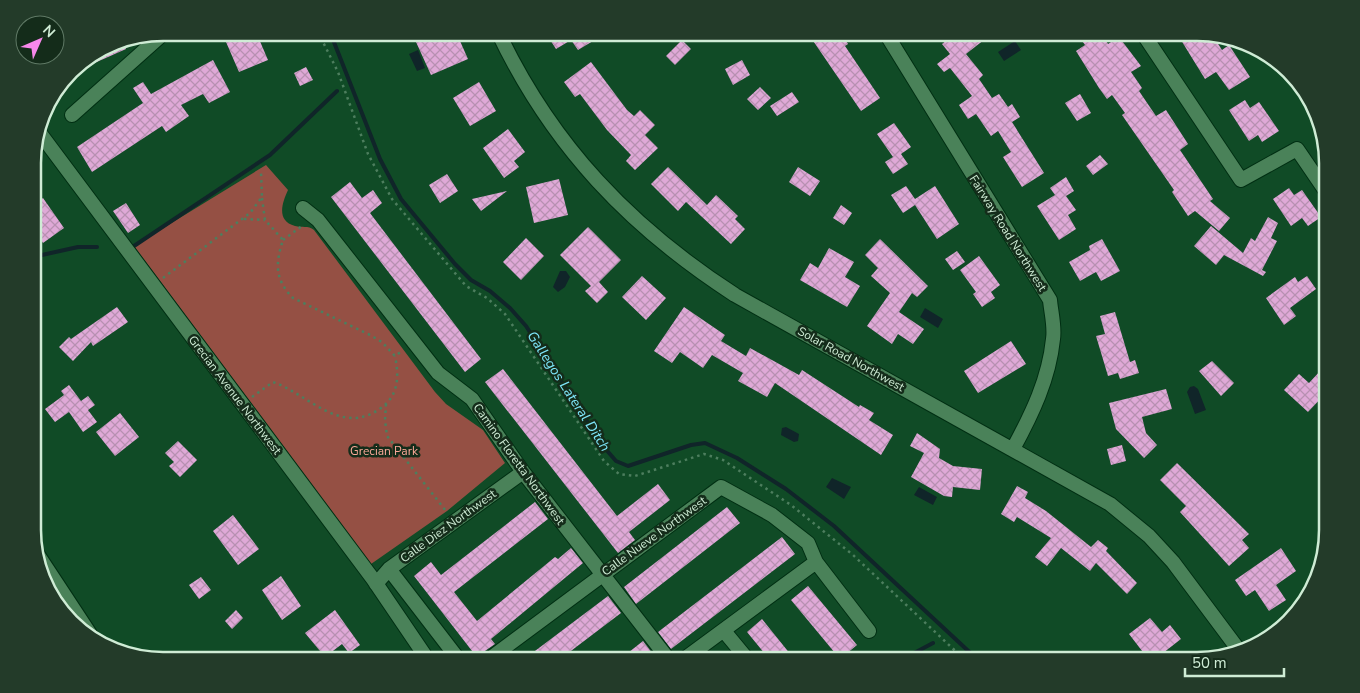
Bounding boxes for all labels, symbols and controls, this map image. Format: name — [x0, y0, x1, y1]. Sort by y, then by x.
north arrow — [15, 15, 65, 65]
text: N — [38, 21, 59, 42]
street label: Fairway Road Northwest — [966, 172, 1051, 295]
street label: Solar Road Northwest — [795, 323, 908, 395]
water label: Gallegos Lateral Ditch — [523, 327, 615, 455]
street label: Grecian Avenue Northwest — [185, 332, 286, 458]
street label: Camino Floretta Northwest — [470, 400, 569, 529]
park label: Grecian Park — [350, 443, 419, 459]
street label: Calle Diez Northwest — [397, 485, 500, 566]
street label: Calle Nueve Northwest — [598, 492, 710, 579]
scale bar — [1185, 646, 1284, 678]
text: 50 m — [1192, 653, 1227, 673]

